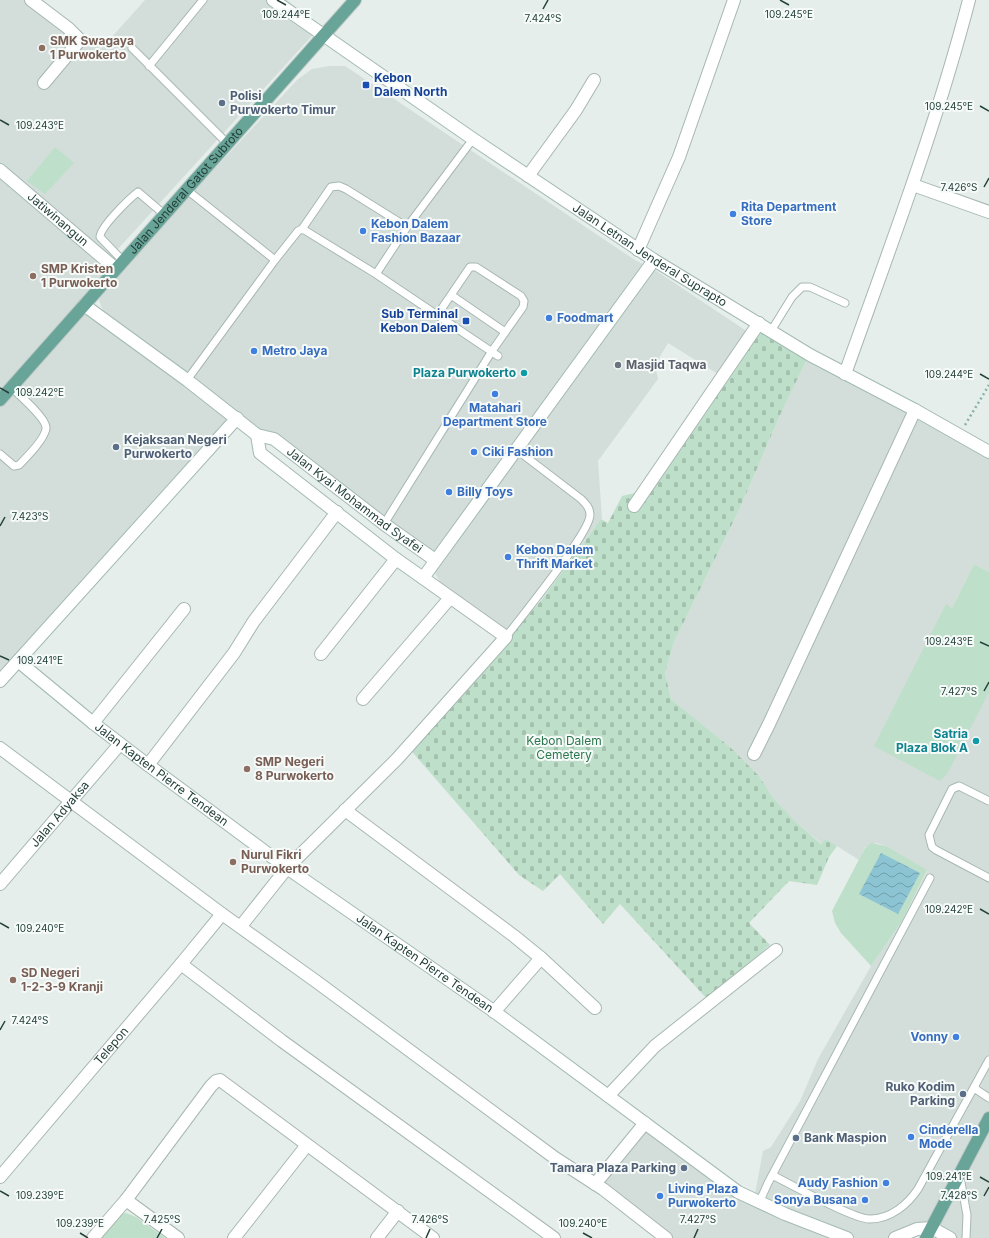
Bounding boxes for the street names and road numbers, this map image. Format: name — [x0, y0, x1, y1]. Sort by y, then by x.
street label: Jalan Jenderal Gatot Subroto — [125, 123, 246, 257]
street label: Jatiwinangun — [24, 189, 92, 249]
street label: Jalan Letnan Jenderal Suprapto — [570, 200, 730, 310]
street label: Jalan Kyai Mohammad Syafei — [284, 444, 426, 556]
street label: Jalan Kapten Pierre Tendean — [92, 719, 232, 829]
street label: Jalan Adyaksa — [27, 778, 92, 850]
street label: Jalan Kapten Pierre Tendean — [353, 910, 496, 1016]
street label: Telepon — [91, 1023, 131, 1068]

